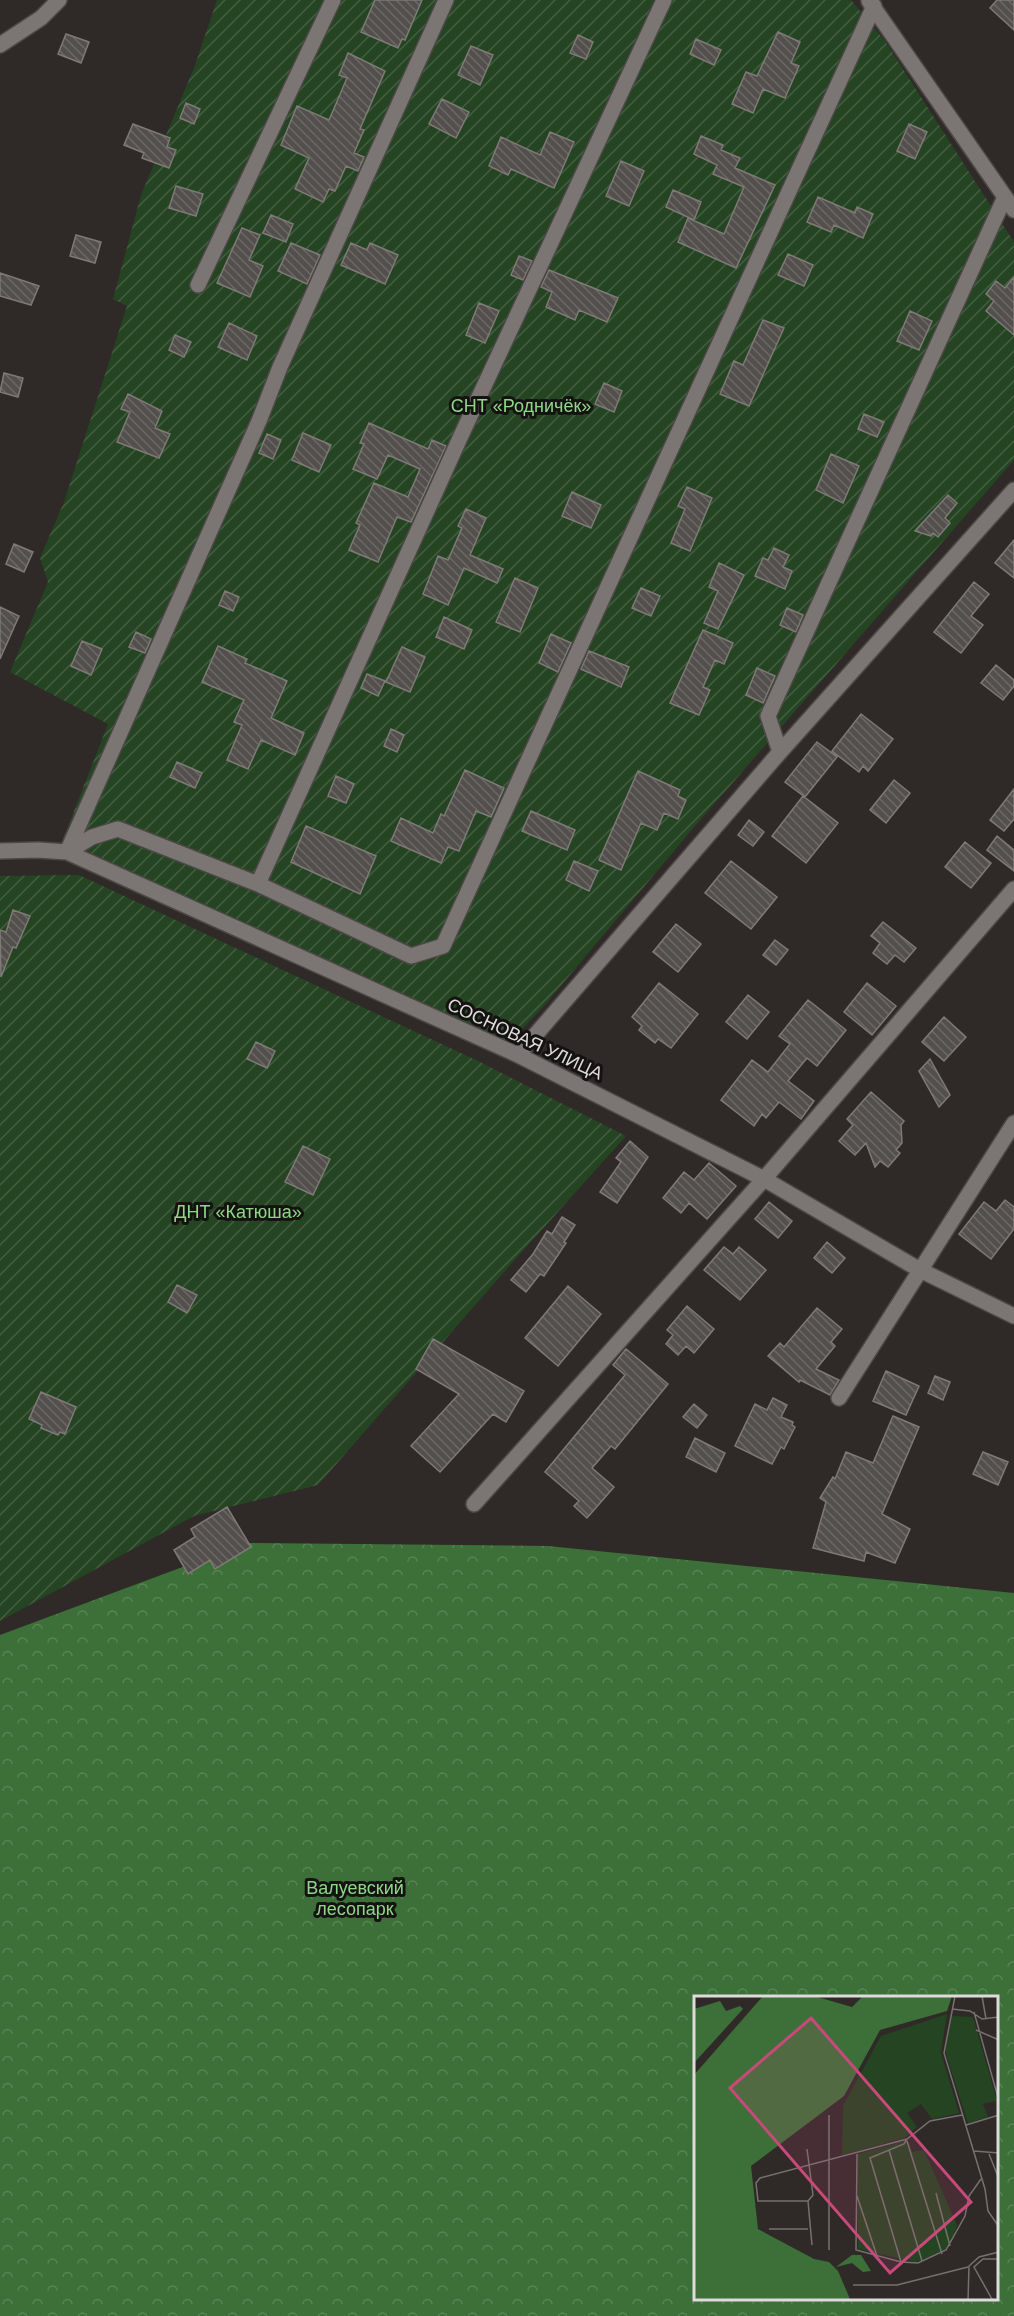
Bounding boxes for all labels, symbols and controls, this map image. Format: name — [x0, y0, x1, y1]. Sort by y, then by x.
park label: СНТ «Родничёк» — [451, 396, 591, 416]
street label: СОСНОВАЯ УЛИЦА — [444, 994, 606, 1084]
park label: ДНТ «Катюша» — [174, 1202, 302, 1222]
park label: Валуевский лесопарк — [306, 1878, 404, 1919]
inset map — [694, 1996, 999, 2301]

